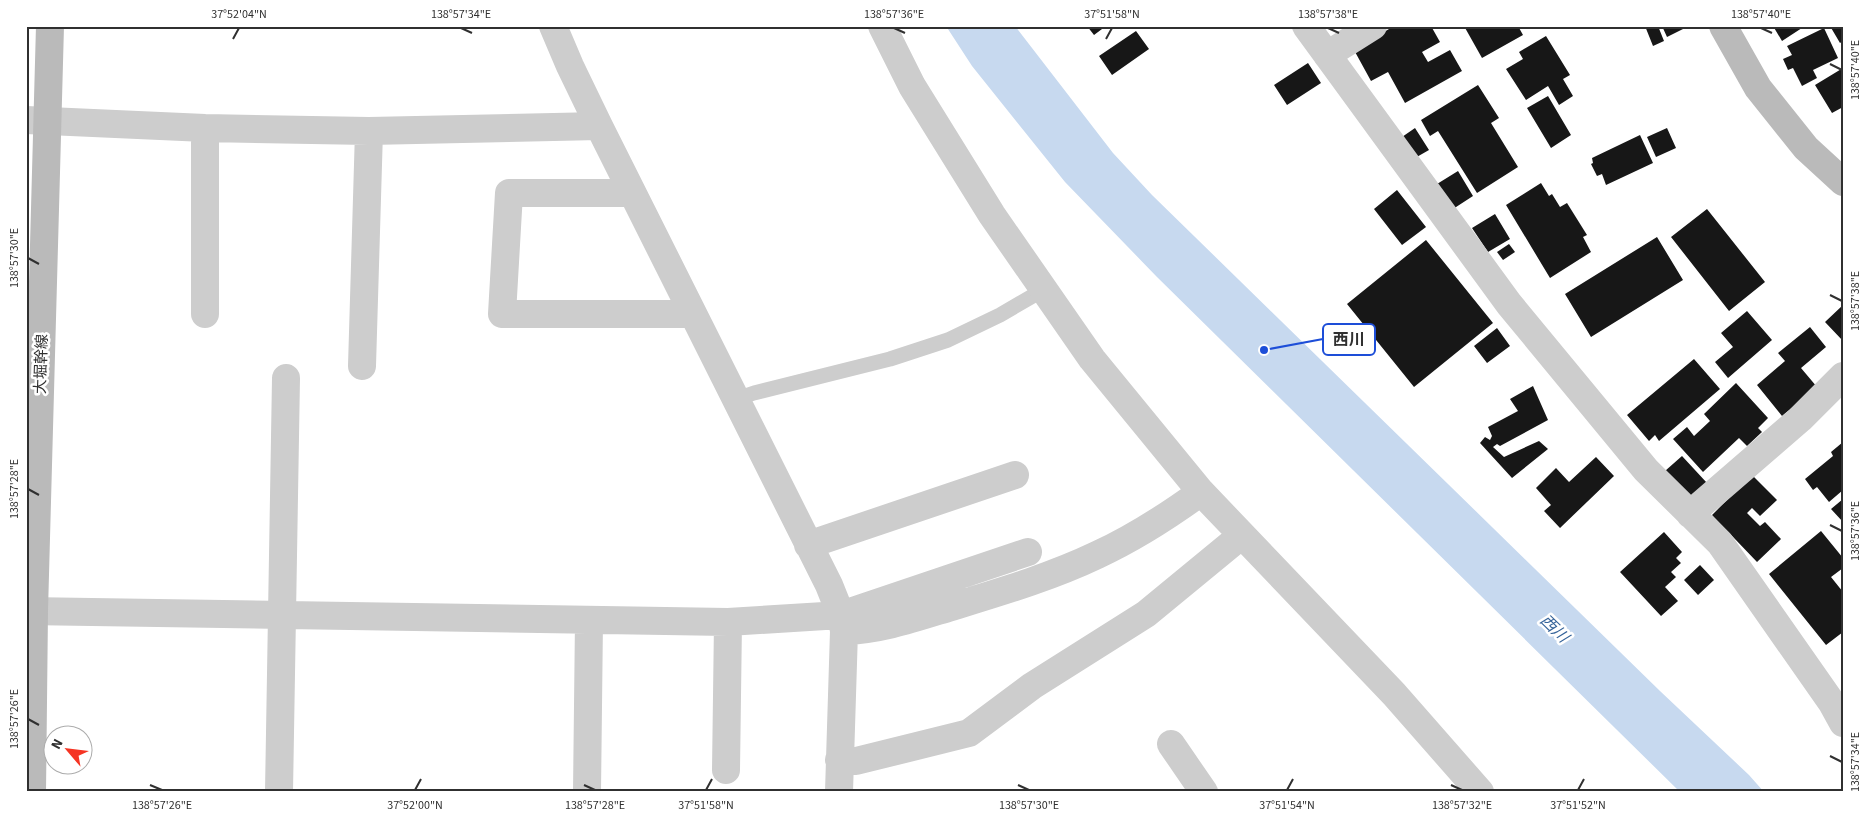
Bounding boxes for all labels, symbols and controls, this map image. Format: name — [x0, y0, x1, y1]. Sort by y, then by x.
text: 37°52'04"N — [211, 6, 267, 23]
text: 138°57'34"E — [431, 6, 491, 23]
text: 138°57'36"E — [864, 6, 924, 23]
text: 37°51'58"N — [1084, 6, 1140, 23]
text: 138°57'38"E — [1298, 6, 1358, 23]
text: 138°57'40"E — [1731, 6, 1791, 23]
text: 138°57'40"E — [1847, 40, 1864, 100]
text: 138°57'30"E — [6, 228, 23, 288]
text: 138°57'38"E — [1847, 271, 1864, 331]
callout: 西川 — [1323, 324, 1375, 355]
text: 西川 — [1333, 329, 1365, 351]
street label: 大堀幹線 — [30, 334, 53, 394]
text: 138°57'28"E — [6, 459, 23, 519]
text: 138°57'36"E — [1847, 501, 1864, 561]
water label: 西川 — [1535, 610, 1575, 649]
text: 138°57'26"E — [6, 689, 23, 749]
north arrow — [42, 726, 92, 776]
text: 138°57'34"E — [1847, 732, 1864, 792]
text: N — [46, 736, 68, 753]
text: 138°57'26"E — [132, 797, 192, 814]
text: 37°52'00"N — [387, 797, 443, 814]
text: 138°57'28"E — [565, 797, 625, 814]
text: 37°51'58"N — [678, 797, 734, 814]
text: 138°57'30"E — [999, 797, 1059, 814]
text: 37°51'54"N — [1259, 797, 1315, 814]
text: 138°57'32"E — [1432, 797, 1492, 814]
text: 37°51'52"N — [1550, 797, 1606, 814]

